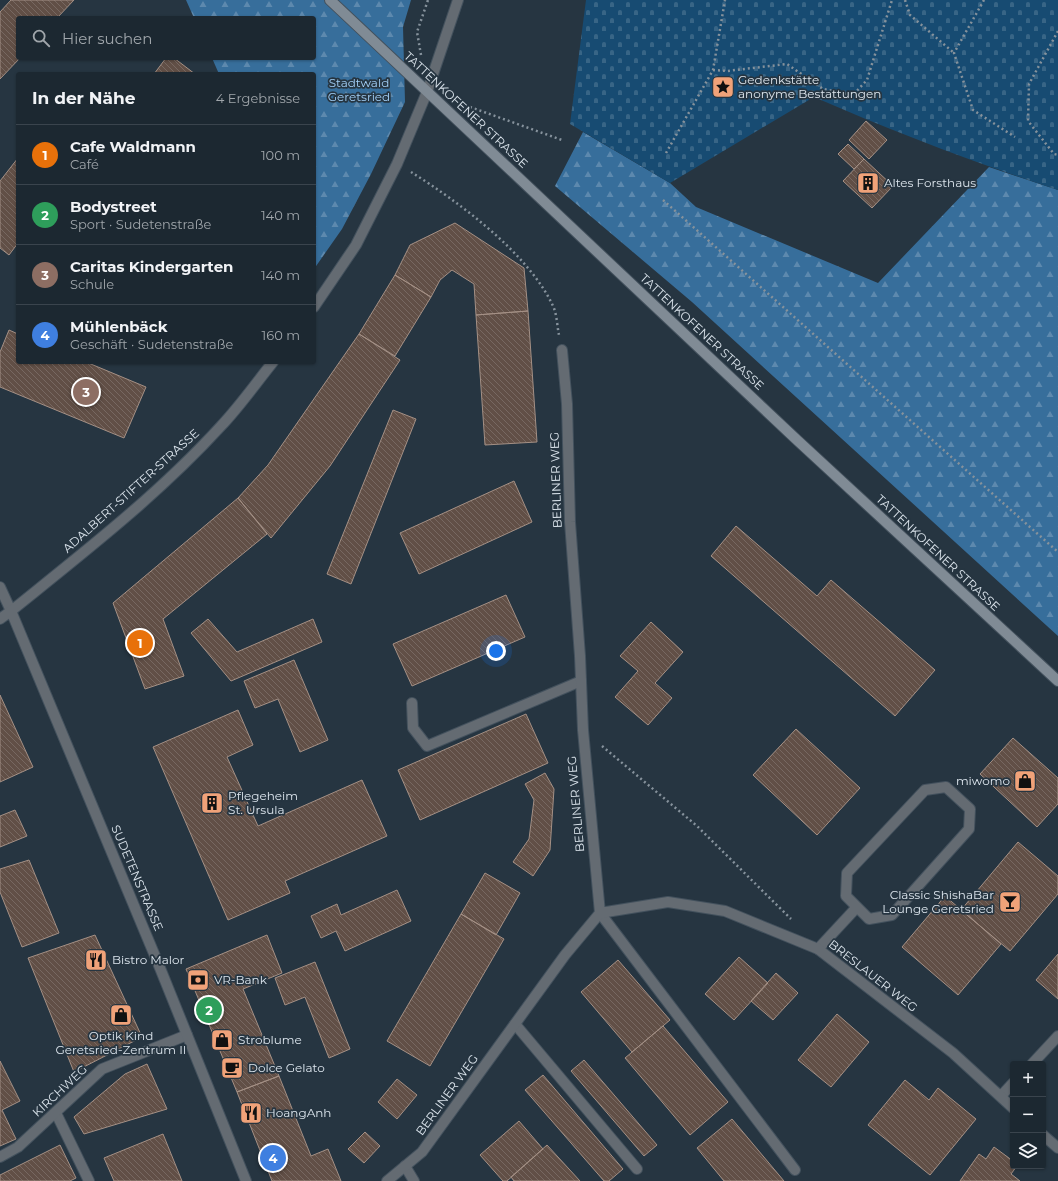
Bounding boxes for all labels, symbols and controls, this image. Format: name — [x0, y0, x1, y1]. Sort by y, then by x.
search box — [16, 16, 316, 60]
icon: search — [30, 27, 52, 49]
text: Hier suchen — [62, 29, 152, 48]
street label: TATTENKOFENER STRASSE — [401, 48, 531, 171]
place label: Gedenkstätte anonyme Bestattungen — [738, 72, 881, 101]
place icon: Gedenkstätte anonyme Bestattungen — [710, 74, 736, 100]
park label: Stadtwald Geretsried — [328, 75, 390, 104]
text: In der Nähe — [32, 88, 136, 108]
text: 4 Ergebnisse — [216, 90, 300, 106]
text: Cafe Waldmann — [70, 137, 196, 156]
text: 1 — [42, 147, 48, 163]
text: 100 m — [261, 147, 300, 163]
text: Café — [70, 156, 99, 172]
building icon: Altes Forsthaus — [855, 170, 881, 196]
place label: Altes Forsthaus — [884, 175, 976, 190]
text: Bodystreet — [70, 197, 157, 216]
text: 2 — [41, 207, 49, 223]
text: 140 m — [261, 207, 300, 223]
text: Sport · Sudetenstraße — [70, 216, 211, 232]
text: Caritas Kindergarten — [70, 257, 233, 276]
text: 3 — [41, 267, 49, 283]
text: 140 m — [261, 267, 300, 283]
street label: TATTENKOFENER STRASSE — [637, 270, 767, 393]
text: Schule — [70, 276, 114, 292]
text: Mühlenbäck — [70, 317, 168, 336]
text: 4 — [41, 327, 49, 343]
text: 160 m — [262, 327, 300, 343]
text: Geschäft · Sudetenstraße — [70, 336, 233, 352]
pin: 3 — [73, 377, 99, 407]
street label: ADALBERT-STIFTER-STRASSE — [59, 425, 202, 556]
street label: BERLINER WEG — [546, 432, 565, 528]
street label: TATTENKOFENER STRASSE — [873, 491, 1003, 614]
pin: 1 — [127, 628, 153, 658]
your location — [486, 641, 506, 661]
street label: BERLINER WEG — [564, 755, 587, 853]
shop icon: miwomo — [1012, 768, 1038, 794]
place label: miwomo — [956, 773, 1010, 788]
place label: Pflegeheim St. Ursula — [228, 788, 298, 817]
building icon: Pflegeheim St. Ursula — [199, 790, 225, 816]
street label: SUDETENSTRASSE — [108, 823, 167, 933]
place label: Classic ShishaBar Lounge Geretsried — [882, 887, 994, 916]
bar icon: Classic ShishaBar Lounge Geretsried — [997, 889, 1023, 915]
street label: BRESLAUER WEG — [826, 936, 921, 1015]
restaurant icon: Bistro Malor — [83, 947, 109, 973]
place label: Bistro Malor — [112, 952, 185, 967]
bank icon: VR-Bank — [185, 967, 211, 993]
place label: VR-Bank — [214, 972, 268, 987]
pin: 2 — [196, 995, 222, 1025]
shop icon: Optik Kind Geretsried-Zentrum II — [108, 1002, 134, 1028]
shop icon: Stroblume — [209, 1027, 235, 1053]
place label: Optik Kind Geretsried-Zentrum II — [56, 1028, 186, 1057]
place label: Stroblume — [238, 1032, 302, 1047]
street label: BERLINER WEG — [412, 1051, 481, 1138]
cafe icon: Dolce Gelato — [219, 1055, 245, 1081]
place label: Dolce Gelato — [248, 1060, 325, 1075]
street label: KIRCHWEG — [29, 1061, 90, 1120]
map controls — [1010, 1061, 1046, 1169]
button: + — [1010, 1061, 1046, 1097]
button: − — [1010, 1097, 1046, 1133]
restaurant icon: HoangAnh — [238, 1100, 264, 1126]
place label: HoangAnh — [266, 1105, 331, 1120]
button: layers — [1010, 1133, 1046, 1169]
pin: 4 — [260, 1143, 286, 1173]

